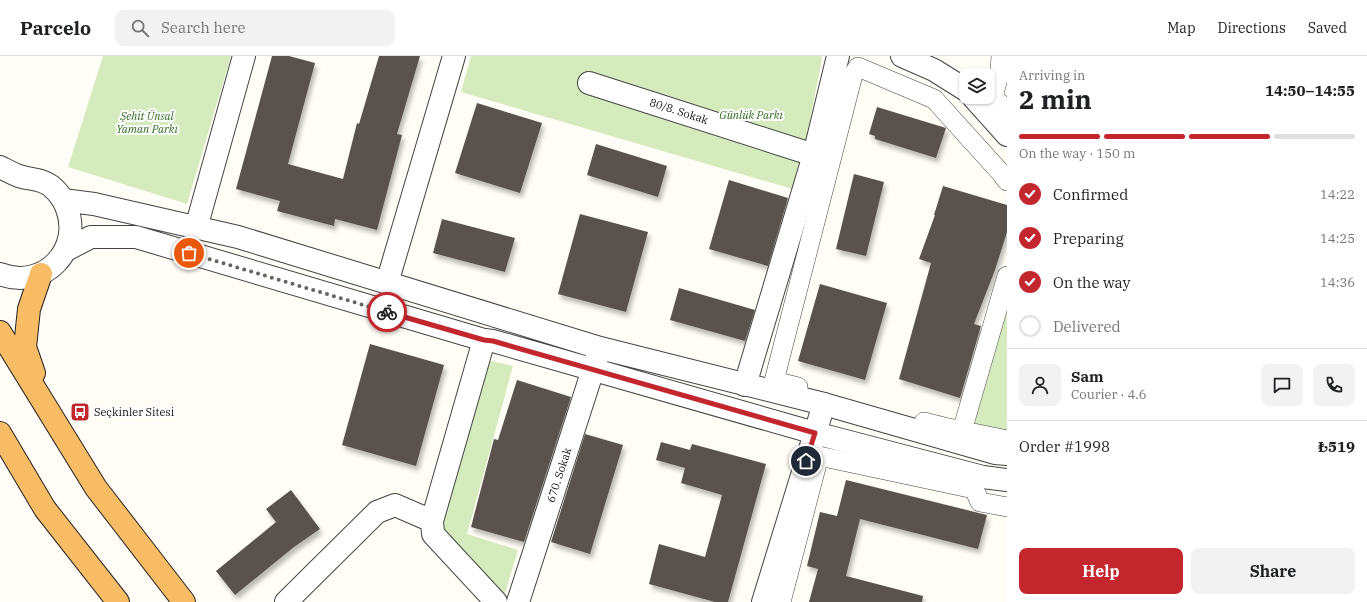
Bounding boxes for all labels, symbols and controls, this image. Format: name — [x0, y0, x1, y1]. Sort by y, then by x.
search box — [115, 10, 395, 46]
text: Parcelo — [20, 16, 91, 40]
icon: search — [129, 17, 151, 39]
text: Search here — [161, 18, 245, 37]
text: Map — [1167, 19, 1196, 37]
text: Directions — [1218, 19, 1286, 37]
text: Saved — [1308, 19, 1347, 37]
text: Arriving in — [1019, 67, 1085, 84]
map controls — [959, 68, 995, 104]
button: layers — [959, 68, 995, 104]
text: 14:50–14:55 — [1265, 81, 1355, 100]
text: 2 min — [1019, 82, 1092, 116]
street label: 80/8. Sokak — [648, 95, 711, 127]
park label: Günlük Parkı — [719, 108, 784, 122]
park label: Şehit Ünsal Yaman Parkı — [116, 109, 179, 136]
text: On the way · 150 m — [1019, 145, 1135, 162]
icon: check — [1019, 183, 1041, 205]
text: Confirmed — [1053, 185, 1128, 204]
text: 14:22 — [1320, 186, 1355, 203]
icon: check — [1019, 227, 1041, 249]
text: Preparing — [1053, 229, 1124, 248]
text: 14:25 — [1320, 230, 1355, 247]
pin — [172, 236, 206, 270]
icon: bag — [178, 242, 200, 264]
icon: check — [1019, 271, 1041, 293]
text: On the way — [1053, 273, 1131, 292]
text: 14:36 — [1320, 274, 1355, 291]
courier — [367, 292, 407, 332]
icon: bike — [376, 301, 398, 323]
text: Delivered — [1053, 317, 1121, 336]
button: person — [1019, 364, 1061, 406]
button: chat — [1261, 364, 1303, 406]
button: phone — [1313, 364, 1355, 406]
text: Sam — [1071, 367, 1104, 386]
text: Courier · 4.6 — [1071, 386, 1147, 403]
bus stop icon: Seçkinler Sitesi — [69, 401, 91, 423]
place label: Seçkinler Sitesi — [94, 405, 175, 419]
text: Order #1998 — [1019, 437, 1110, 456]
text: ₺519 — [1318, 437, 1355, 456]
pin — [789, 444, 823, 478]
street label: 670. Sokak — [544, 445, 575, 504]
icon: home — [795, 450, 817, 472]
button: Help — [1019, 548, 1183, 594]
button: Share — [1191, 548, 1355, 594]

